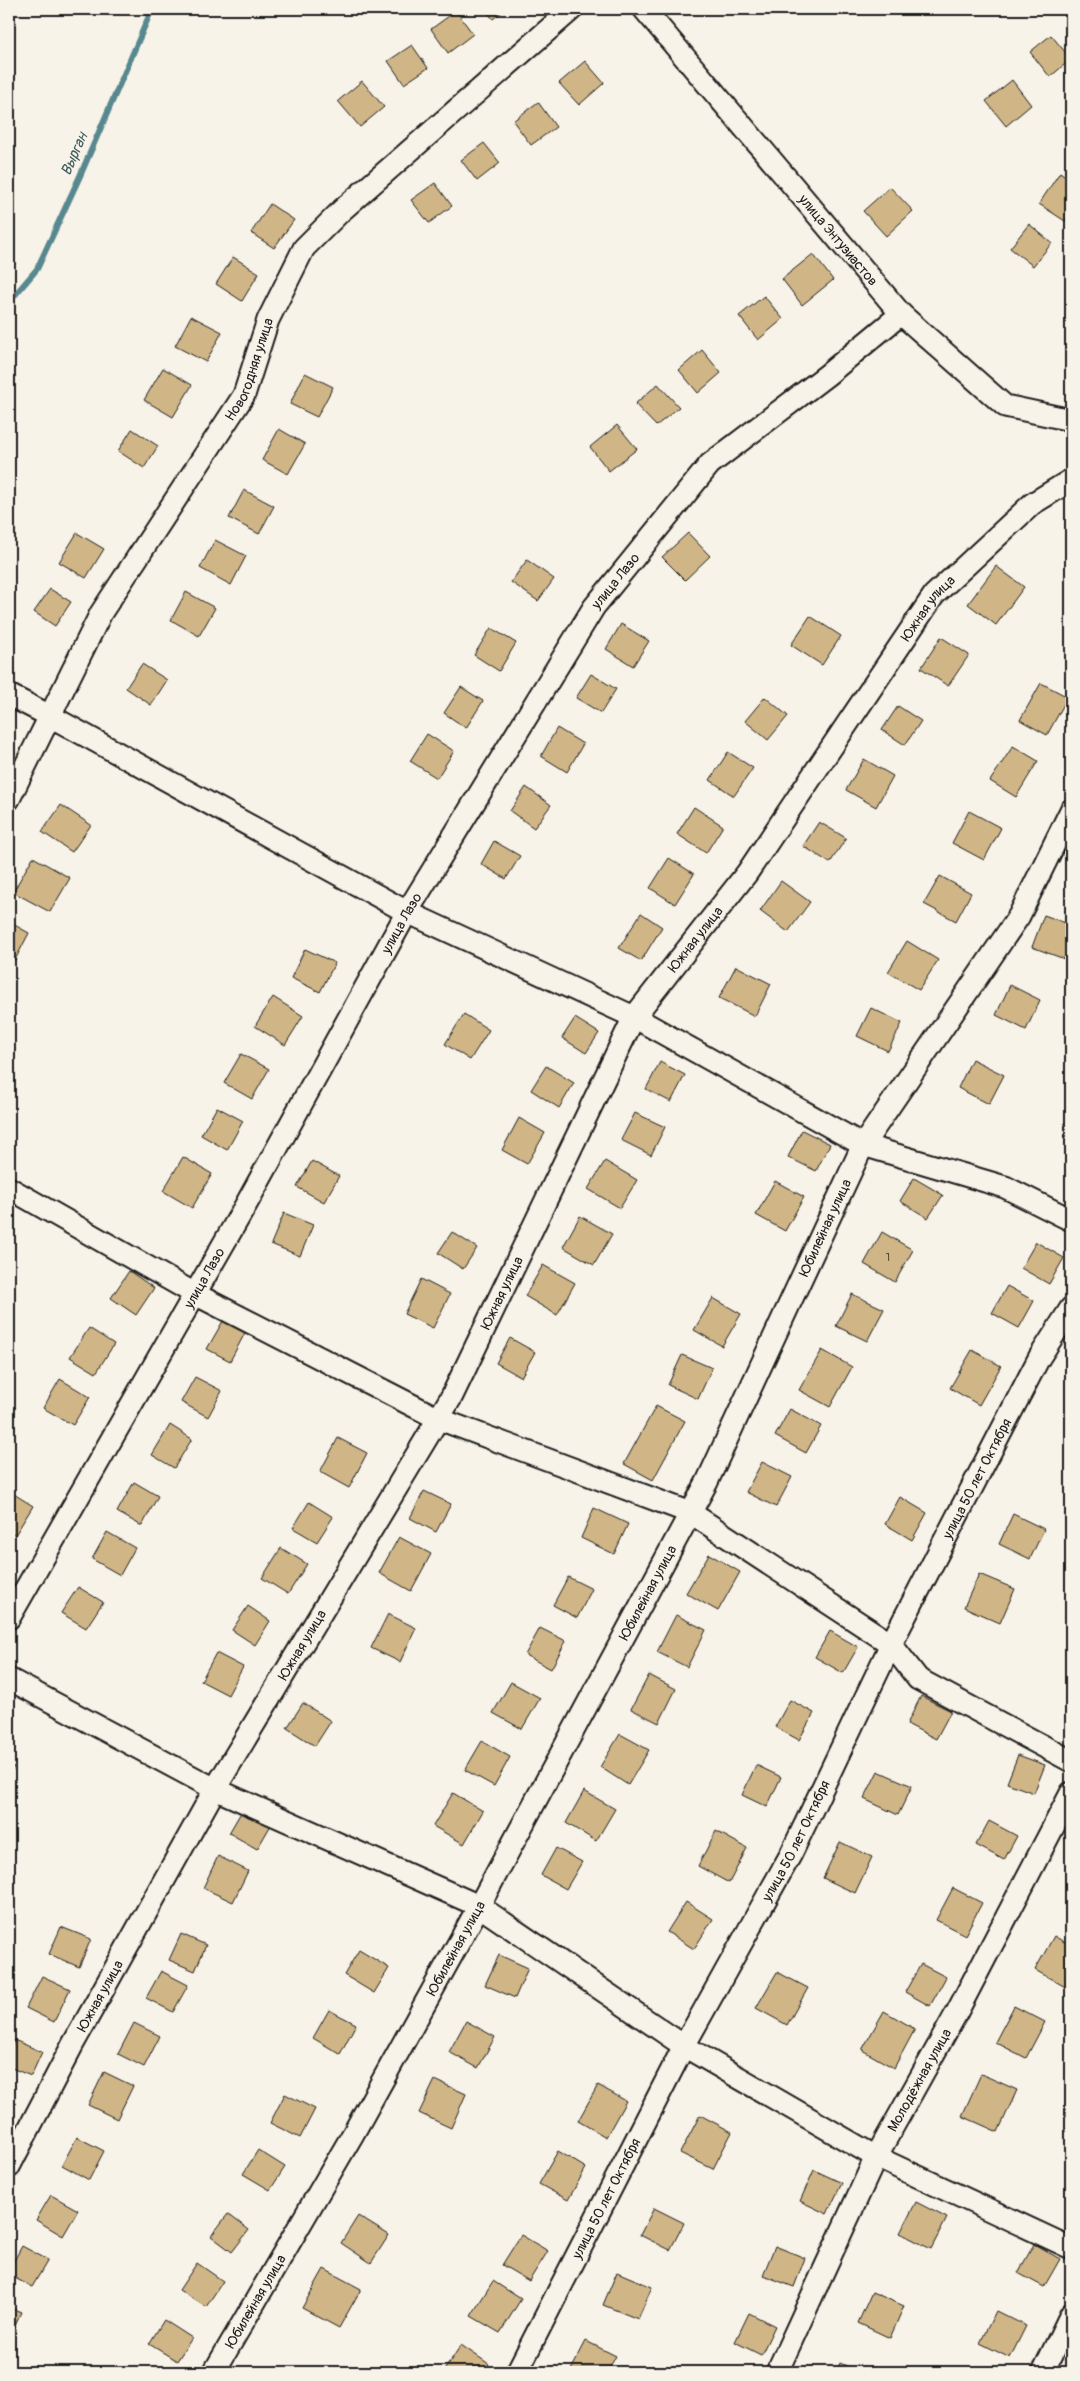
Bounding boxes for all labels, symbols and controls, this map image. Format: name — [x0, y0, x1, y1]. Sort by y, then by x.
water label: Вырган — [57, 128, 93, 179]
street label: улица Энтузиастов — [794, 190, 882, 289]
street label: Новогодняя улица — [221, 316, 277, 424]
street label: улица Лазо — [587, 549, 644, 613]
street label: Южная улица — [897, 572, 959, 644]
street label: улица Лазо — [377, 889, 426, 958]
street label: Южная улица — [664, 903, 727, 976]
street label: Юбилейная улица — [795, 1176, 855, 1279]
street label: улица Лазо — [180, 1244, 229, 1312]
house number: 1 — [886, 1251, 890, 1264]
street label: Южная улица — [477, 1254, 527, 1332]
street label: улица 50 лет Октября — [938, 1416, 1015, 1543]
street label: Юбилейная улица — [616, 1542, 680, 1643]
street label: Южная улица — [275, 1607, 330, 1683]
street label: улица 50 лет Октября — [758, 1778, 834, 1905]
street label: Юбилейная улица — [423, 1898, 489, 1999]
street label: Южная улица — [74, 1957, 127, 2035]
street label: Молодёжная улица — [884, 2026, 955, 2135]
street label: улица 50 лет Октября — [568, 2135, 644, 2263]
street label: Юбилейная улица — [222, 2252, 290, 2351]

